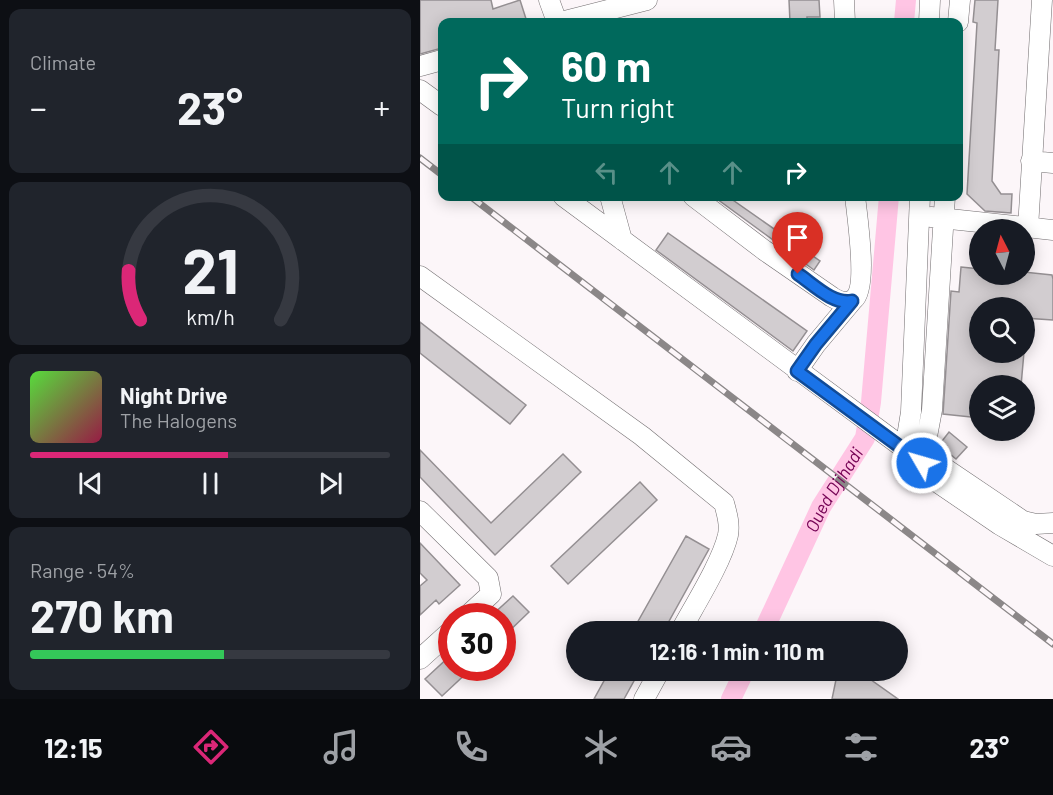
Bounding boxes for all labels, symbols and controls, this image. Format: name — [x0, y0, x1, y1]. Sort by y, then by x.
text: 60 m — [561, 40, 651, 90]
icon: right — [462, 42, 540, 120]
text: Climate — [30, 50, 96, 74]
text: 23° — [177, 80, 243, 134]
text: − — [30, 87, 47, 127]
text: + — [373, 87, 390, 127]
text: Turn right — [561, 91, 675, 123]
icon: left — [590, 156, 623, 189]
icon: ahead — [653, 156, 686, 189]
icon: ahead — [716, 156, 749, 189]
icon: right — [779, 156, 812, 189]
pin — [772, 212, 823, 274]
north arrow — [969, 219, 1035, 285]
map controls — [969, 219, 1035, 441]
icon: arrive — [781, 221, 814, 254]
text: 21 — [182, 232, 238, 306]
button: search — [969, 297, 1035, 363]
text: km/h — [186, 305, 234, 330]
button: layers — [969, 375, 1035, 441]
text: Night Drive — [120, 382, 228, 408]
text: The Halogens — [120, 408, 237, 432]
position arrow — [890, 431, 954, 495]
water label: Oued Djihadi — [800, 443, 868, 536]
icon: previous — [74, 467, 107, 500]
icon: pause — [194, 467, 227, 500]
icon: next — [314, 467, 347, 500]
text: Range · 54% — [30, 558, 135, 582]
text: 270 km — [30, 588, 174, 642]
speed limit sign: 30 — [438, 603, 516, 681]
text: 12:16 · 1 min · 110 m — [650, 638, 824, 664]
icon: directions — [190, 726, 232, 768]
icon: music — [320, 726, 362, 768]
icon: phone — [450, 726, 492, 768]
icon: climate — [580, 726, 622, 768]
icon: car — [710, 726, 752, 768]
icon: filters — [840, 726, 882, 768]
text: 12:15 — [44, 731, 103, 763]
text: 23° — [970, 731, 1009, 763]

